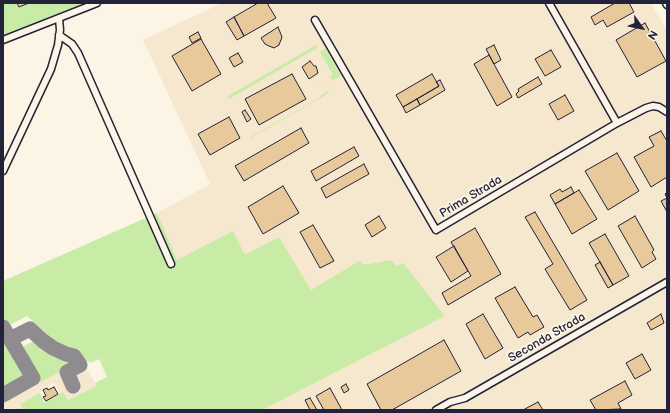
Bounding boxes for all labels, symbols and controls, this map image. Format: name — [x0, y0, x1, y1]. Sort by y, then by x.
north arrow — [622, 8, 662, 48]
text: N — [645, 28, 660, 42]
street label: Prima Strada — [437, 173, 505, 221]
street label: Seconda Strada — [506, 310, 588, 366]

